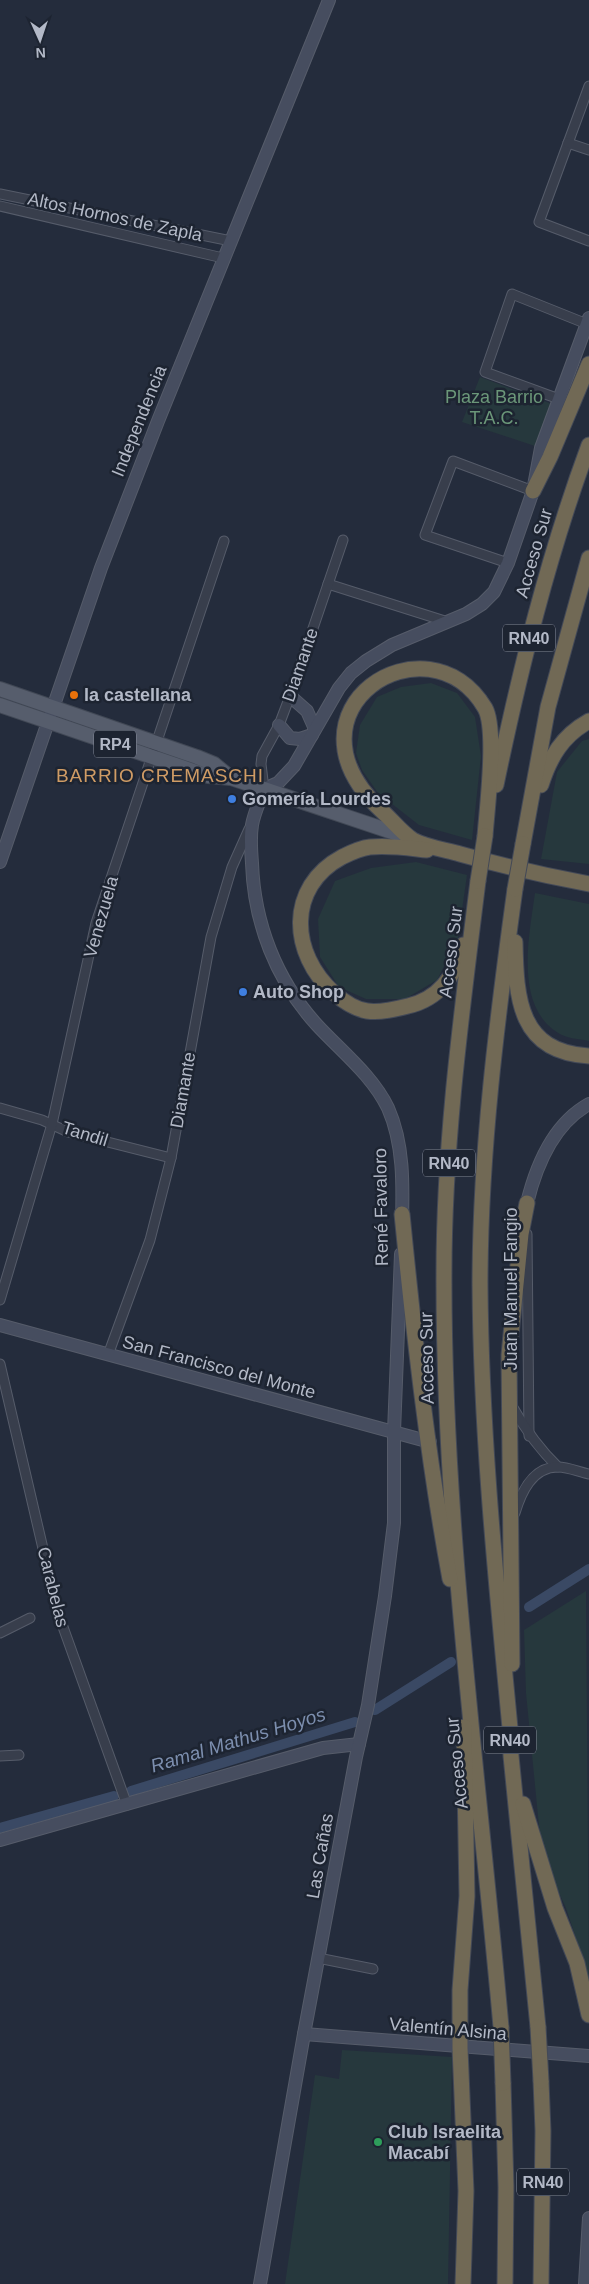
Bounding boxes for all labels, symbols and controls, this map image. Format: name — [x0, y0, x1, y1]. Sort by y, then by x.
north arrow — [15, 15, 65, 65]
text: N — [35, 45, 46, 61]
street label: Altos Hornos de Zapla — [26, 189, 205, 246]
street label: Independencia — [108, 362, 171, 480]
park label: Plaza Barrio T.A.C. — [445, 387, 543, 428]
street label: Acceso Sur — [512, 506, 556, 600]
road number: RN40 — [503, 624, 555, 651]
street label: Diamante — [278, 625, 322, 705]
place label: la castellana — [84, 685, 192, 705]
marker: la castellana — [68, 689, 80, 701]
road number: RP4 — [94, 731, 136, 758]
district label: BARRIO CREMASCHI — [56, 765, 264, 786]
place label: Gomería Lourdes — [242, 789, 391, 809]
marker: Gomería Lourdes — [226, 793, 238, 805]
street label: Venezuela — [80, 873, 122, 960]
street label: Acceso Sur — [435, 905, 467, 999]
place label: Auto Shop — [253, 982, 344, 1002]
marker: Auto Shop — [237, 986, 249, 998]
street label: Diamante — [166, 1050, 200, 1130]
street label: Tandil — [60, 1118, 110, 1150]
street label: René Favaloro — [370, 1148, 392, 1266]
road number: RN40 — [423, 1150, 475, 1176]
street label: Juan Manuel Fangio — [501, 1207, 521, 1371]
street label: Acceso Sur — [416, 1312, 438, 1404]
street label: San Francisco del Monte — [120, 1332, 318, 1402]
street label: Carabelas — [33, 1545, 73, 1629]
water label: Ramal Mathus Hoyos — [148, 1703, 328, 1777]
street label: Acceso Sur — [442, 1716, 472, 1810]
road number: RN40 — [484, 1726, 536, 1754]
street label: Las Cañas — [303, 1812, 337, 1900]
street label: Valentín Alsina — [388, 2014, 509, 2044]
place label: Club Israelita Macabí — [388, 2122, 502, 2163]
marker: Club Israelita Macabí — [372, 2136, 384, 2148]
road number: RN40 — [517, 2168, 569, 2196]

